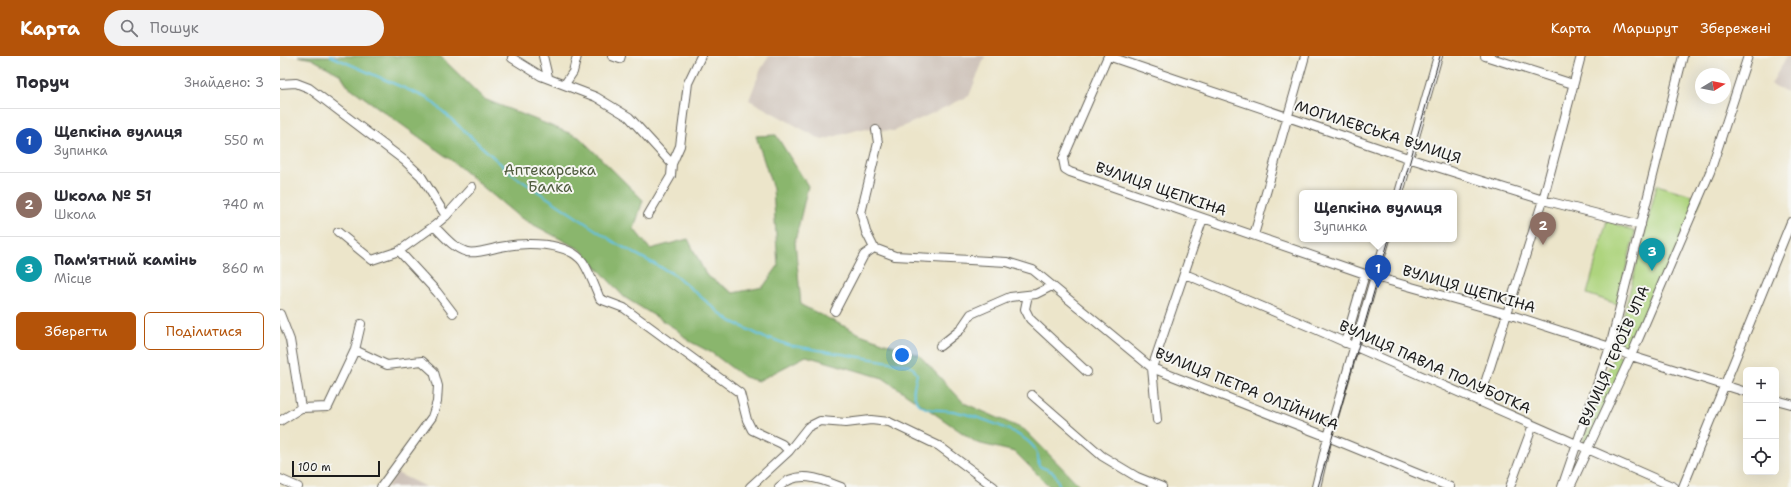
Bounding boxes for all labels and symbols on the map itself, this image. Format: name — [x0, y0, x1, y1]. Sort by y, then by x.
north arrow — [1695, 68, 1731, 104]
street label: МОГИЛЕВСЬКА ВУЛИЦЯ — [1292, 96, 1464, 168]
street label: ВУЛИЦЯ ЩЕПКІНА — [1093, 157, 1229, 221]
park label: Аптекарська Балка — [504, 160, 597, 197]
pin: 2 — [1530, 212, 1556, 245]
pin: 3 — [1639, 238, 1665, 271]
pin: 1 — [1365, 255, 1391, 288]
street label: ВУЛИЦЯ ЩЕПКІНА — [1400, 260, 1538, 318]
street label: ВУЛИЦЯ ГЕРОЇВ УПА — [1574, 282, 1654, 429]
street label: ВУЛИЦЯ ПАВЛА ПОЛУБОТКА — [1336, 316, 1534, 418]
street label: ВУЛИЦЯ ПЕТРА ОЛІЙНИКА — [1152, 342, 1342, 435]
your location — [892, 345, 912, 365]
scale bar — [292, 459, 380, 478]

